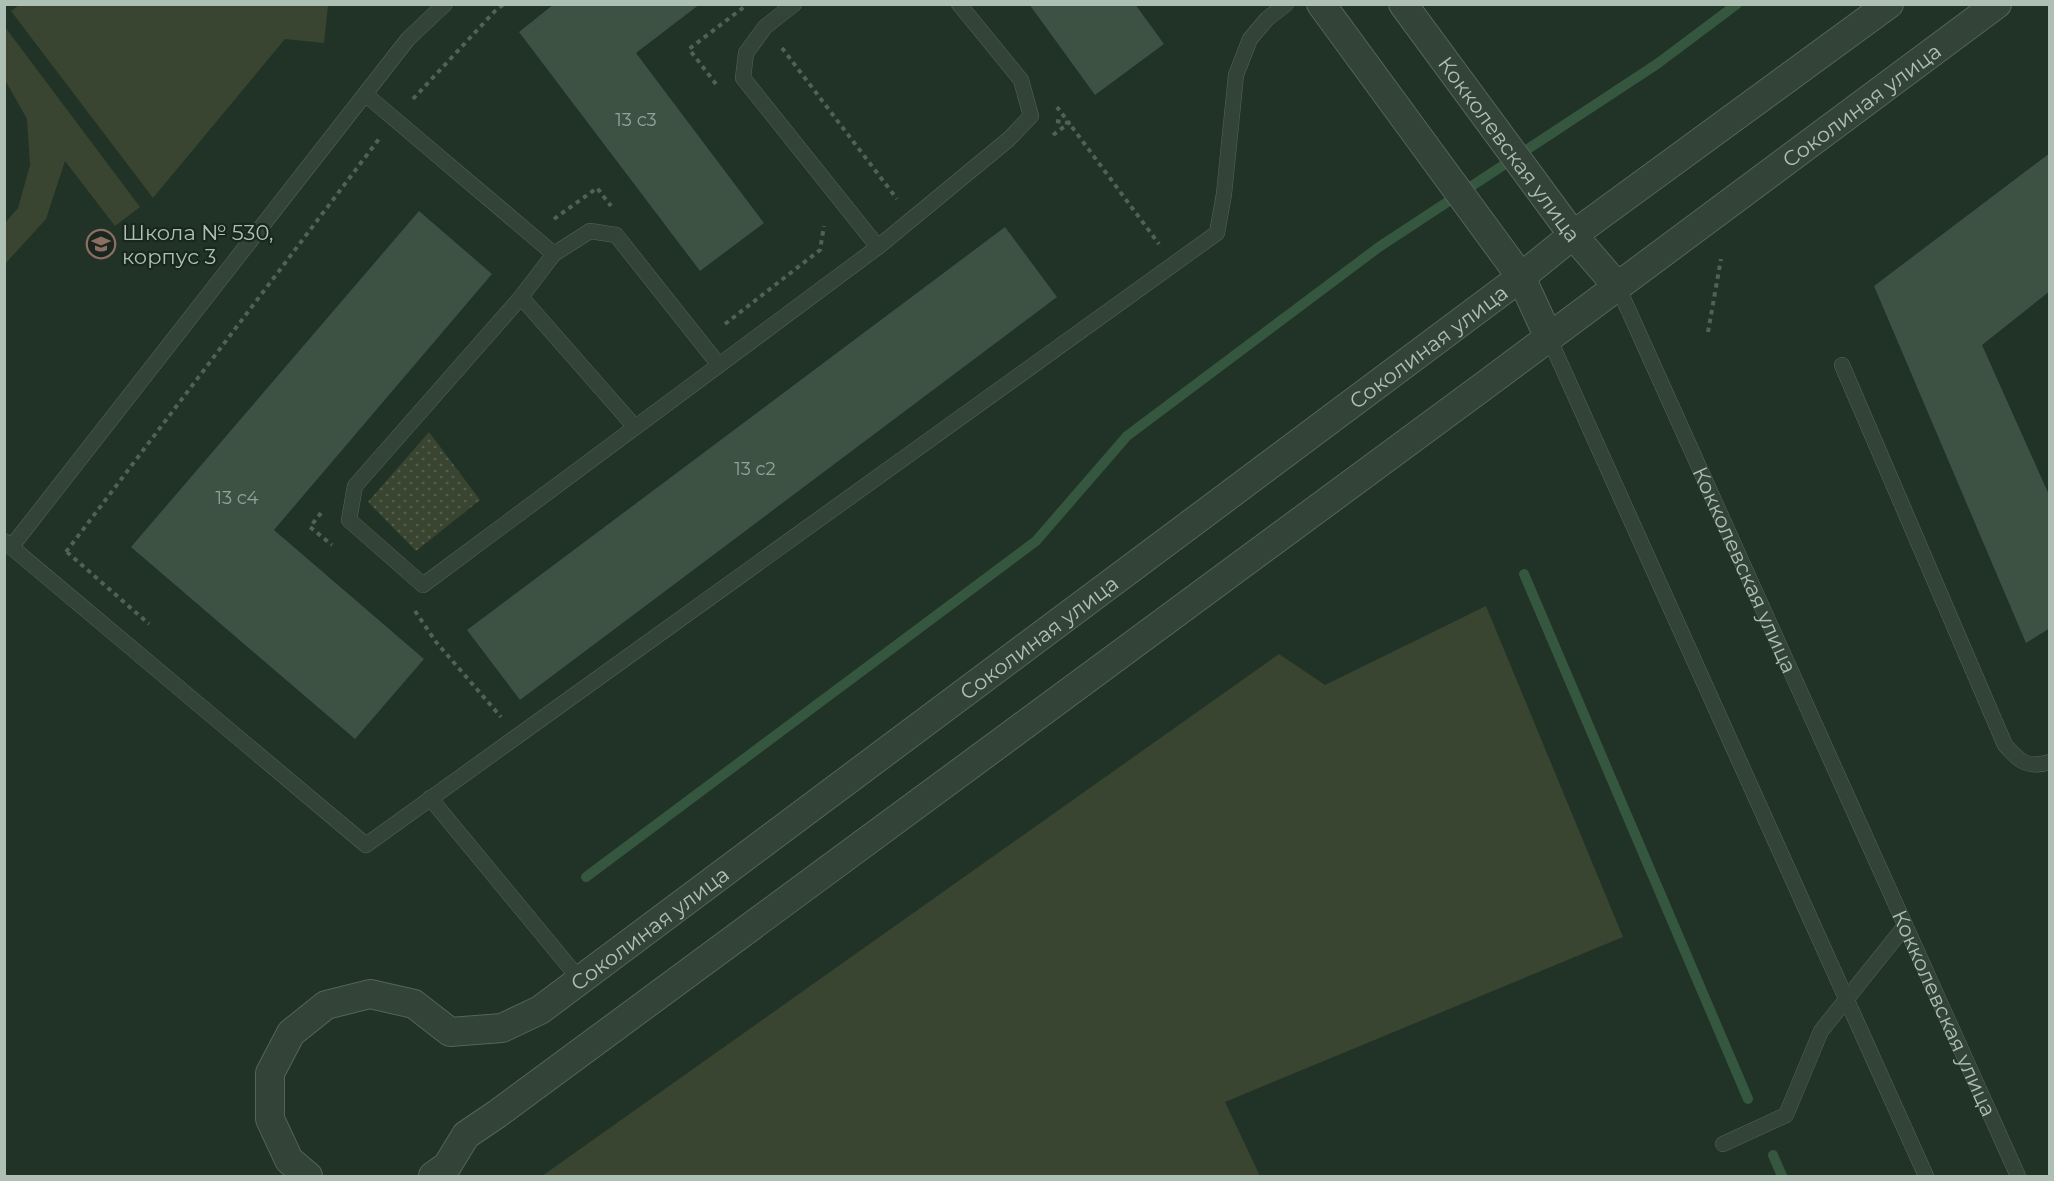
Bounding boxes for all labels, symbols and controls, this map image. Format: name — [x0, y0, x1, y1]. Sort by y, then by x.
street label: Соколиная улица — [1777, 38, 1945, 172]
street label: Кокколевская улица — [1433, 51, 1586, 247]
house number: 13 с3 — [615, 109, 657, 131]
place label: Школа № 530, корпус 3 — [122, 220, 274, 269]
school or university icon: Школа № 530, корпус 3 — [85, 228, 117, 260]
street label: Соколиная улица — [1344, 279, 1512, 414]
house number: 13 с2 — [734, 458, 776, 480]
street label: Кокколевская улица — [1688, 463, 1803, 677]
house number: 13 с4 — [216, 487, 259, 509]
street label: Соколиная улица — [955, 570, 1123, 704]
street label: Соколиная улица — [565, 861, 734, 995]
street label: Кокколевская улица — [1887, 906, 2002, 1120]

